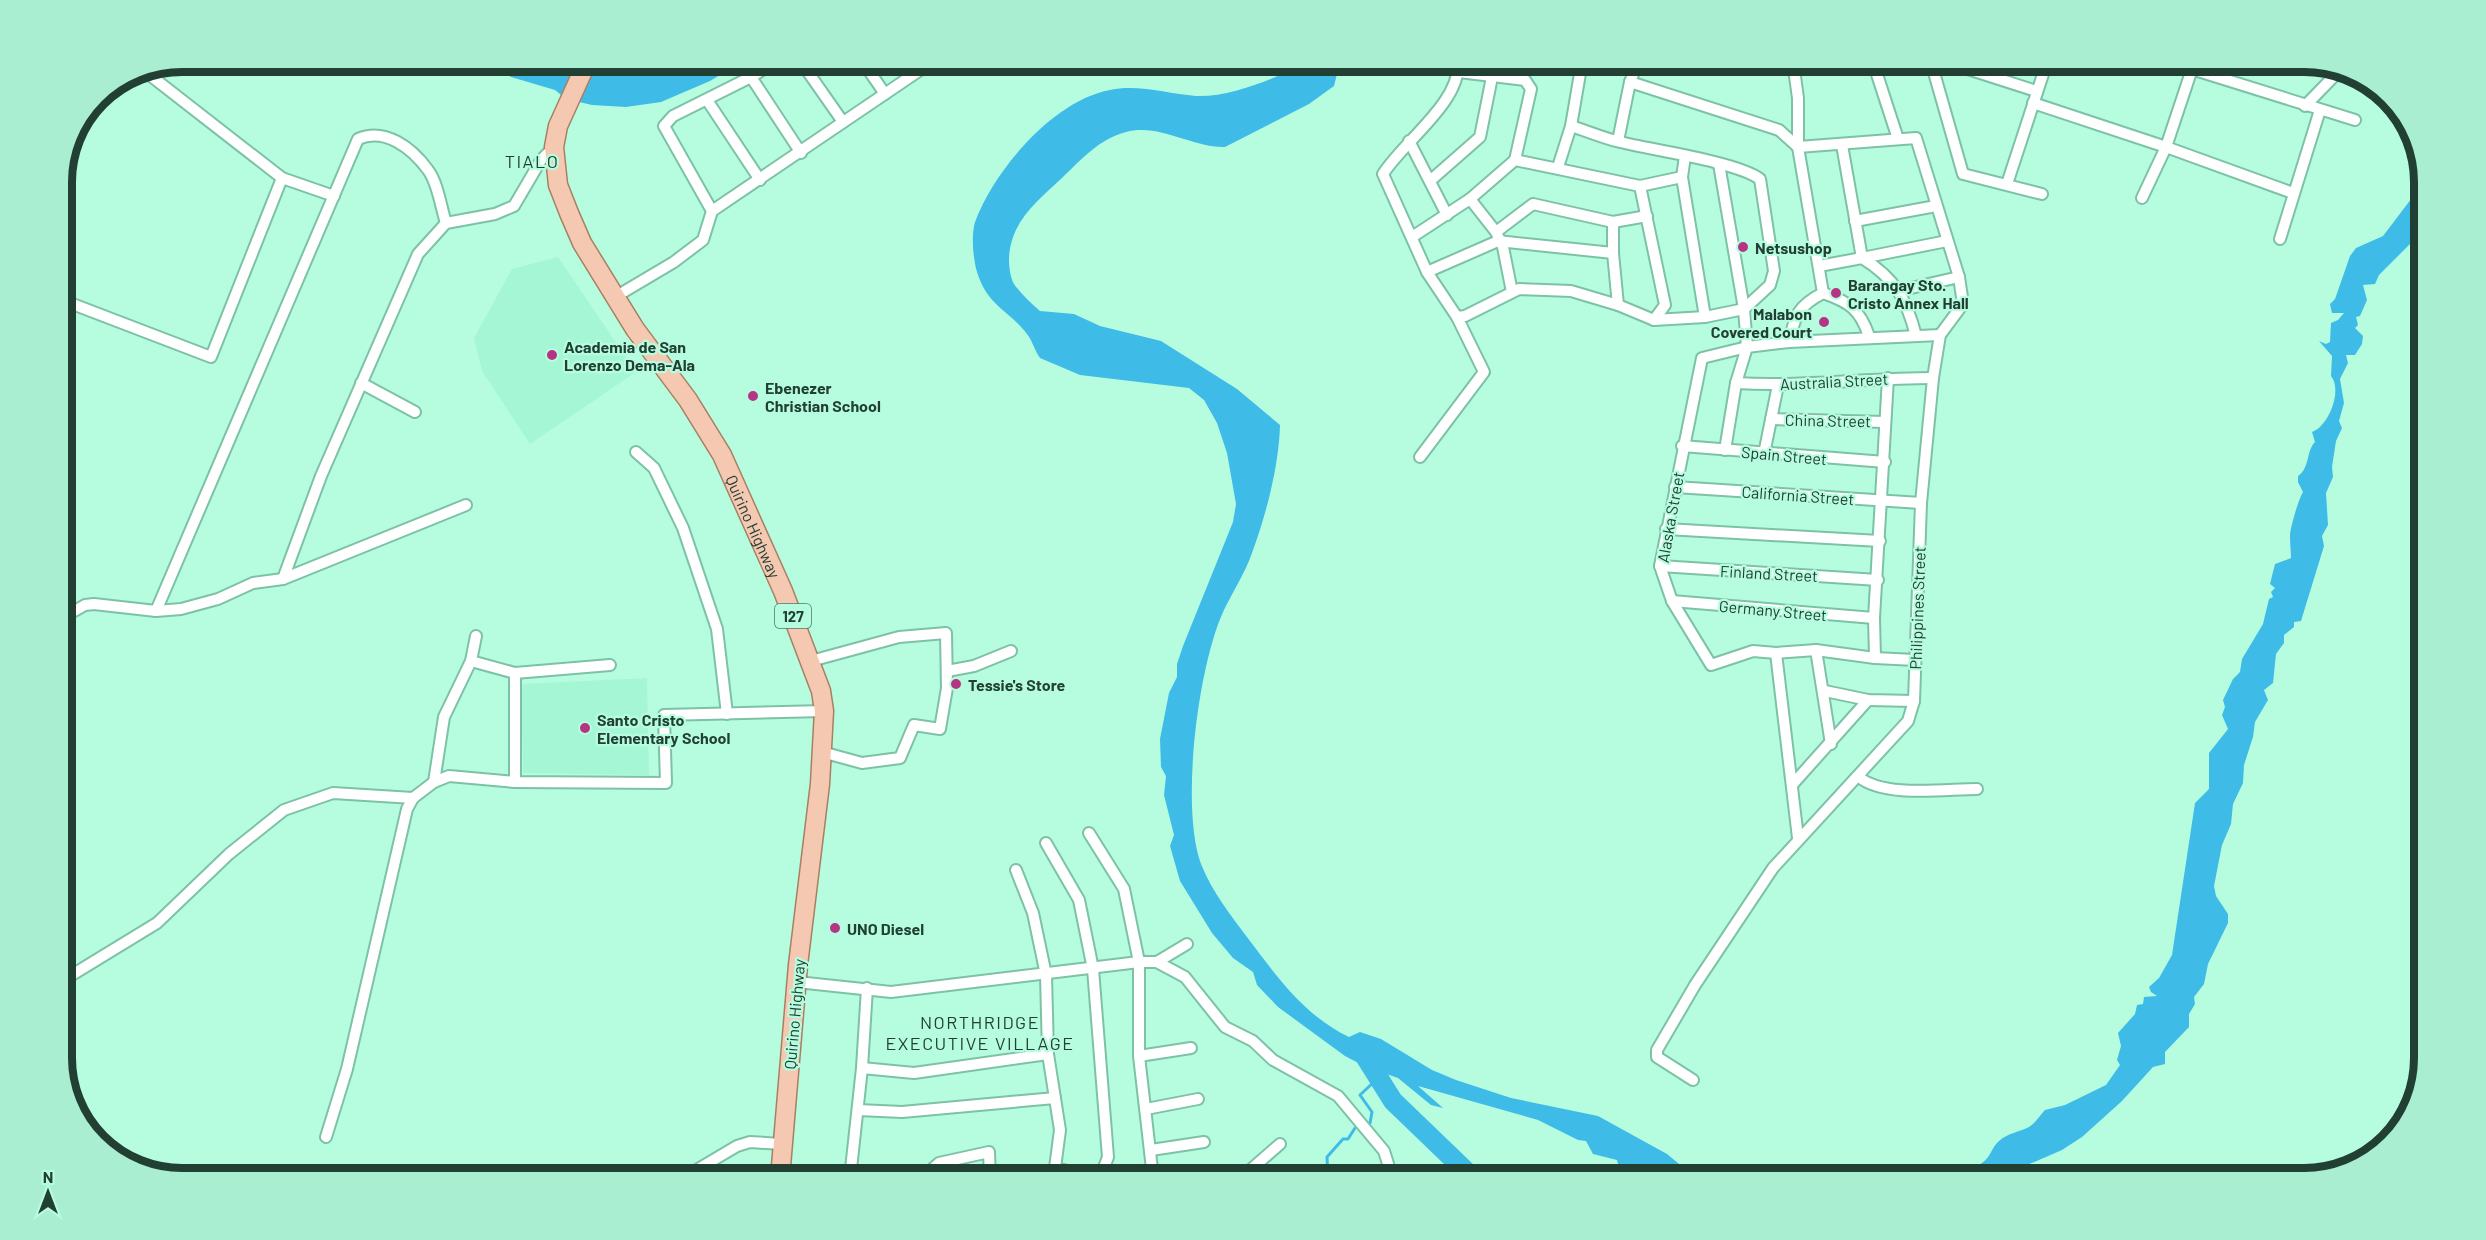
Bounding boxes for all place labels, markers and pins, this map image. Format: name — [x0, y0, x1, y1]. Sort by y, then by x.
place label: Netsushop — [1755, 238, 1832, 257]
marker: Netsushop — [1736, 240, 1750, 254]
place label: Barangay Sto. Cristo Annex Hall — [1848, 275, 1969, 312]
marker: Barangay Sto. Cristo Annex Hall — [1829, 286, 1843, 300]
place label: Malabon Covered Court — [1711, 304, 1812, 341]
marker: Malabon Covered Court — [1817, 315, 1831, 329]
place label: Academia de San Lorenzo Dema-Ala — [564, 337, 695, 374]
marker: Academia de San Lorenzo Dema-Ala — [545, 348, 559, 362]
place label: Ebenezer Christian School — [765, 378, 881, 415]
marker: Ebenezer Christian School — [746, 389, 760, 403]
place label: Tessie's Store — [968, 675, 1066, 694]
marker: Tessie's Store — [949, 677, 963, 691]
place label: Santo Cristo Elementary School — [597, 710, 731, 747]
marker: Santo Cristo Elementary School — [578, 721, 592, 735]
place label: UNO Diesel — [847, 919, 924, 938]
marker: UNO Diesel — [828, 921, 842, 935]

